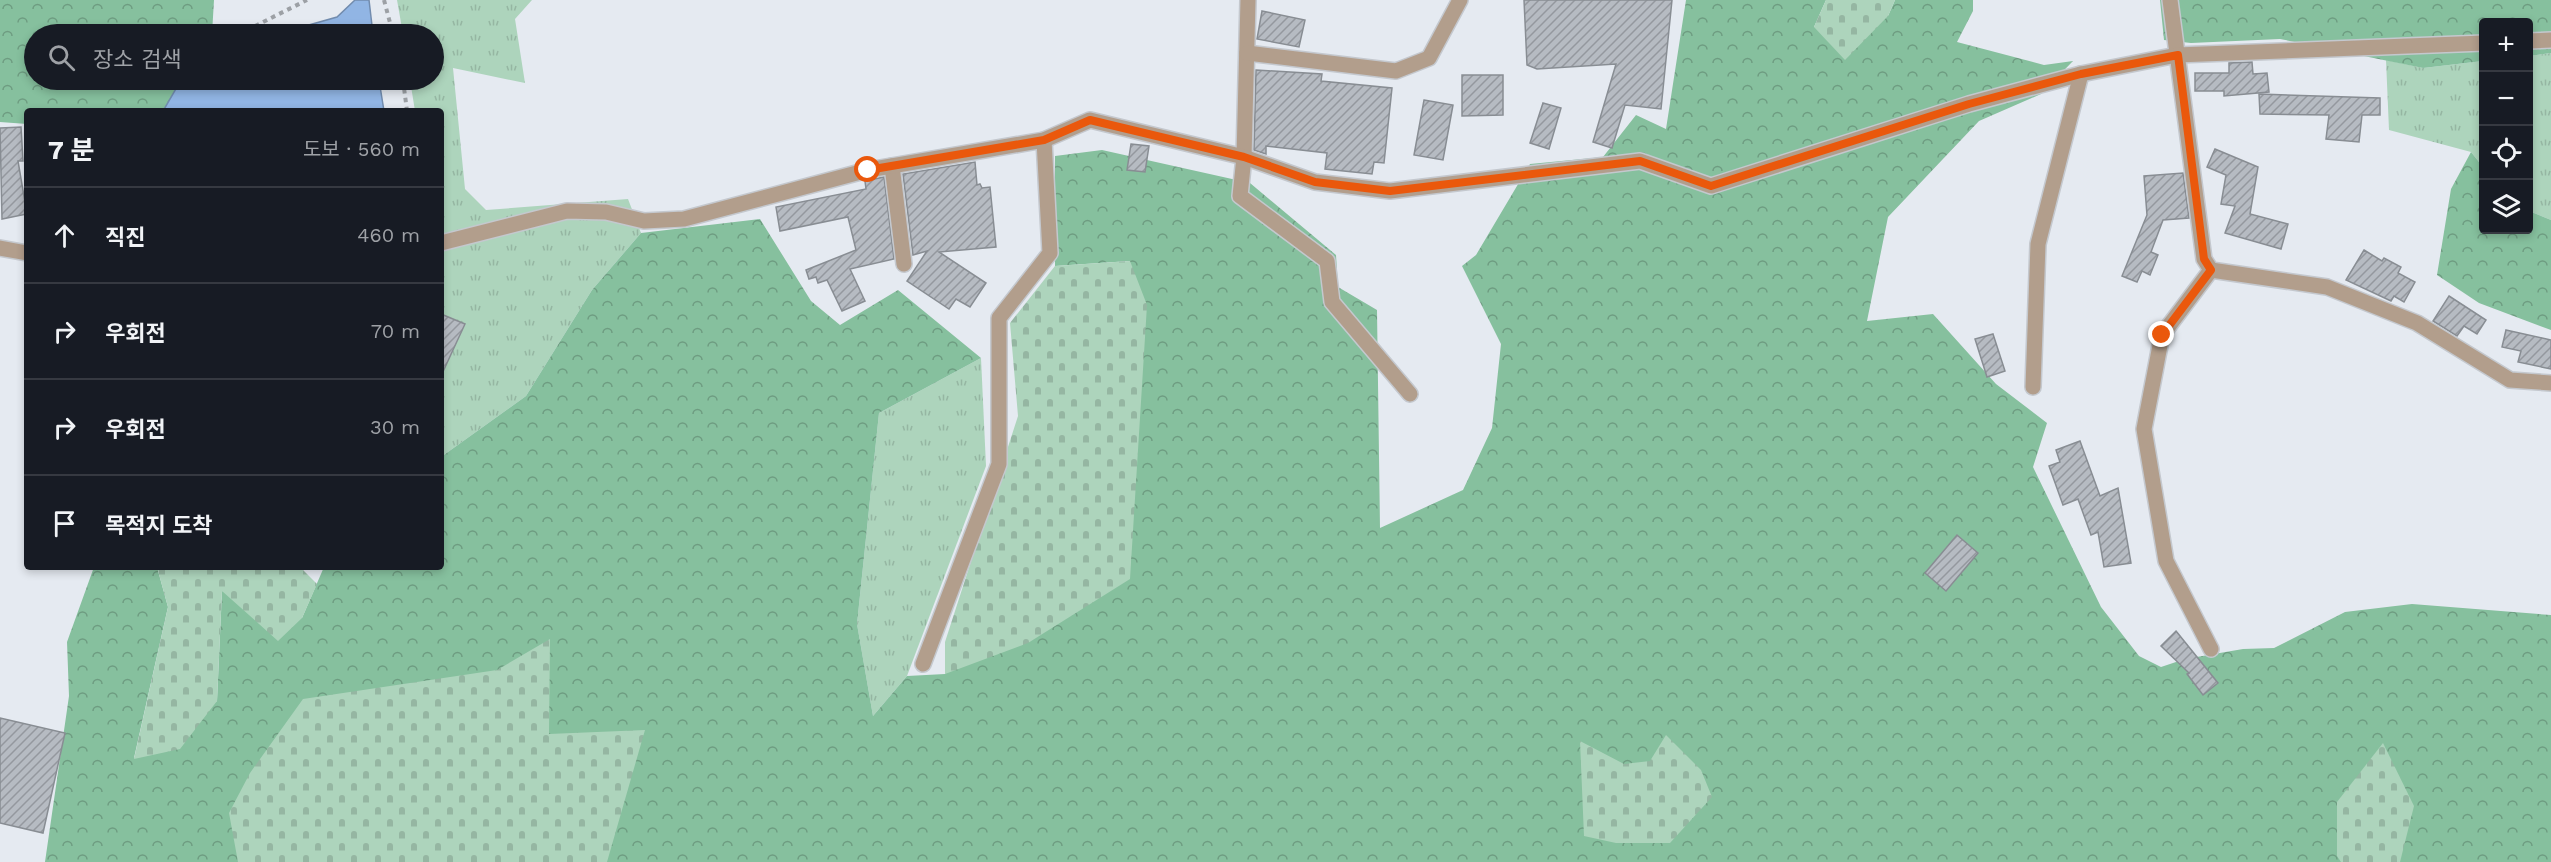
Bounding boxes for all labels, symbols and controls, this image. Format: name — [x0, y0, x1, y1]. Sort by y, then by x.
map controls — [2479, 18, 2533, 234]
button: + — [2479, 18, 2533, 72]
search box — [24, 24, 444, 90]
icon: search — [45, 41, 78, 74]
text: 장소 검색 — [93, 47, 181, 72]
button: − — [2479, 72, 2533, 126]
button: locate — [2479, 126, 2533, 180]
text: 7 분 — [48, 135, 95, 165]
text: 도보 · 560 m — [303, 137, 420, 161]
route start — [854, 156, 880, 182]
button: layers — [2479, 180, 2533, 234]
icon: ahead — [48, 219, 81, 252]
text: 460 m — [357, 223, 420, 247]
text: 직진 — [105, 225, 145, 250]
icon: right — [48, 315, 81, 348]
text: 70 m — [371, 319, 420, 343]
text: 우회전 — [105, 321, 166, 346]
route end — [2148, 321, 2174, 347]
icon: right — [48, 411, 81, 444]
text: 30 m — [370, 415, 420, 439]
text: 우회전 — [105, 417, 166, 442]
icon: arrive — [48, 507, 81, 540]
text: 목적지 도착 — [105, 513, 213, 538]

